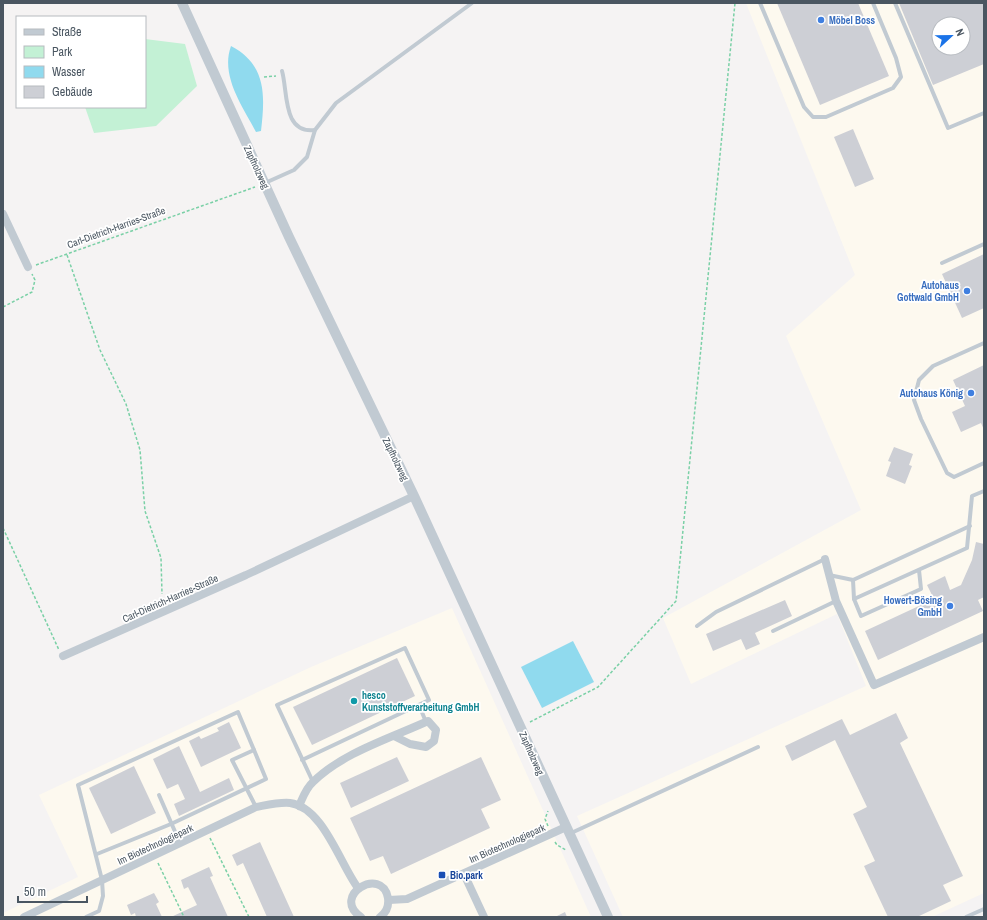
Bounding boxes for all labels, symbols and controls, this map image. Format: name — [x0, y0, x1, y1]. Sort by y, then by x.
place label: Möbel Boss — [829, 14, 875, 27]
marker: Möbel Boss — [816, 15, 826, 25]
legend — [16, 16, 146, 108]
north arrow — [931, 16, 971, 56]
text: Straße — [52, 24, 82, 40]
text: N — [953, 27, 968, 38]
text: Park — [52, 44, 72, 60]
text: Wasser — [52, 64, 86, 80]
text: Gebäude — [52, 84, 93, 100]
street label: Zapfholzweg — [241, 143, 272, 191]
street label: Carl-Dietrich-Harries-Straße — [65, 204, 167, 251]
place label: Autohaus Gottwald GmbH — [897, 279, 959, 304]
marker: Autohaus Gottwald GmbH — [962, 286, 972, 296]
place label: Autohaus König — [900, 387, 963, 400]
marker: Autohaus König — [966, 388, 976, 398]
street label: Zapfholzweg — [380, 435, 412, 483]
street label: Carl-Dietrich-Harries-Straße — [120, 571, 220, 625]
place label: Howert-Bösing GmbH — [884, 594, 942, 619]
marker: Howert-Bösing GmbH — [945, 601, 955, 611]
place label: hesco Kunststoffverarbeitung GmbH — [362, 689, 480, 714]
marker: hesco Kunststoffverarbeitung GmbH — [349, 696, 359, 706]
street label: Zapfholzweg — [516, 729, 547, 777]
street label: Im Biotechnologiepark — [467, 820, 548, 866]
street label: Im Biotechnologiepark — [115, 821, 196, 868]
place label: Bio.park — [450, 869, 483, 882]
marker: Bio.park — [437, 870, 447, 880]
scale bar — [18, 878, 87, 904]
text: 50 m — [24, 884, 46, 900]

